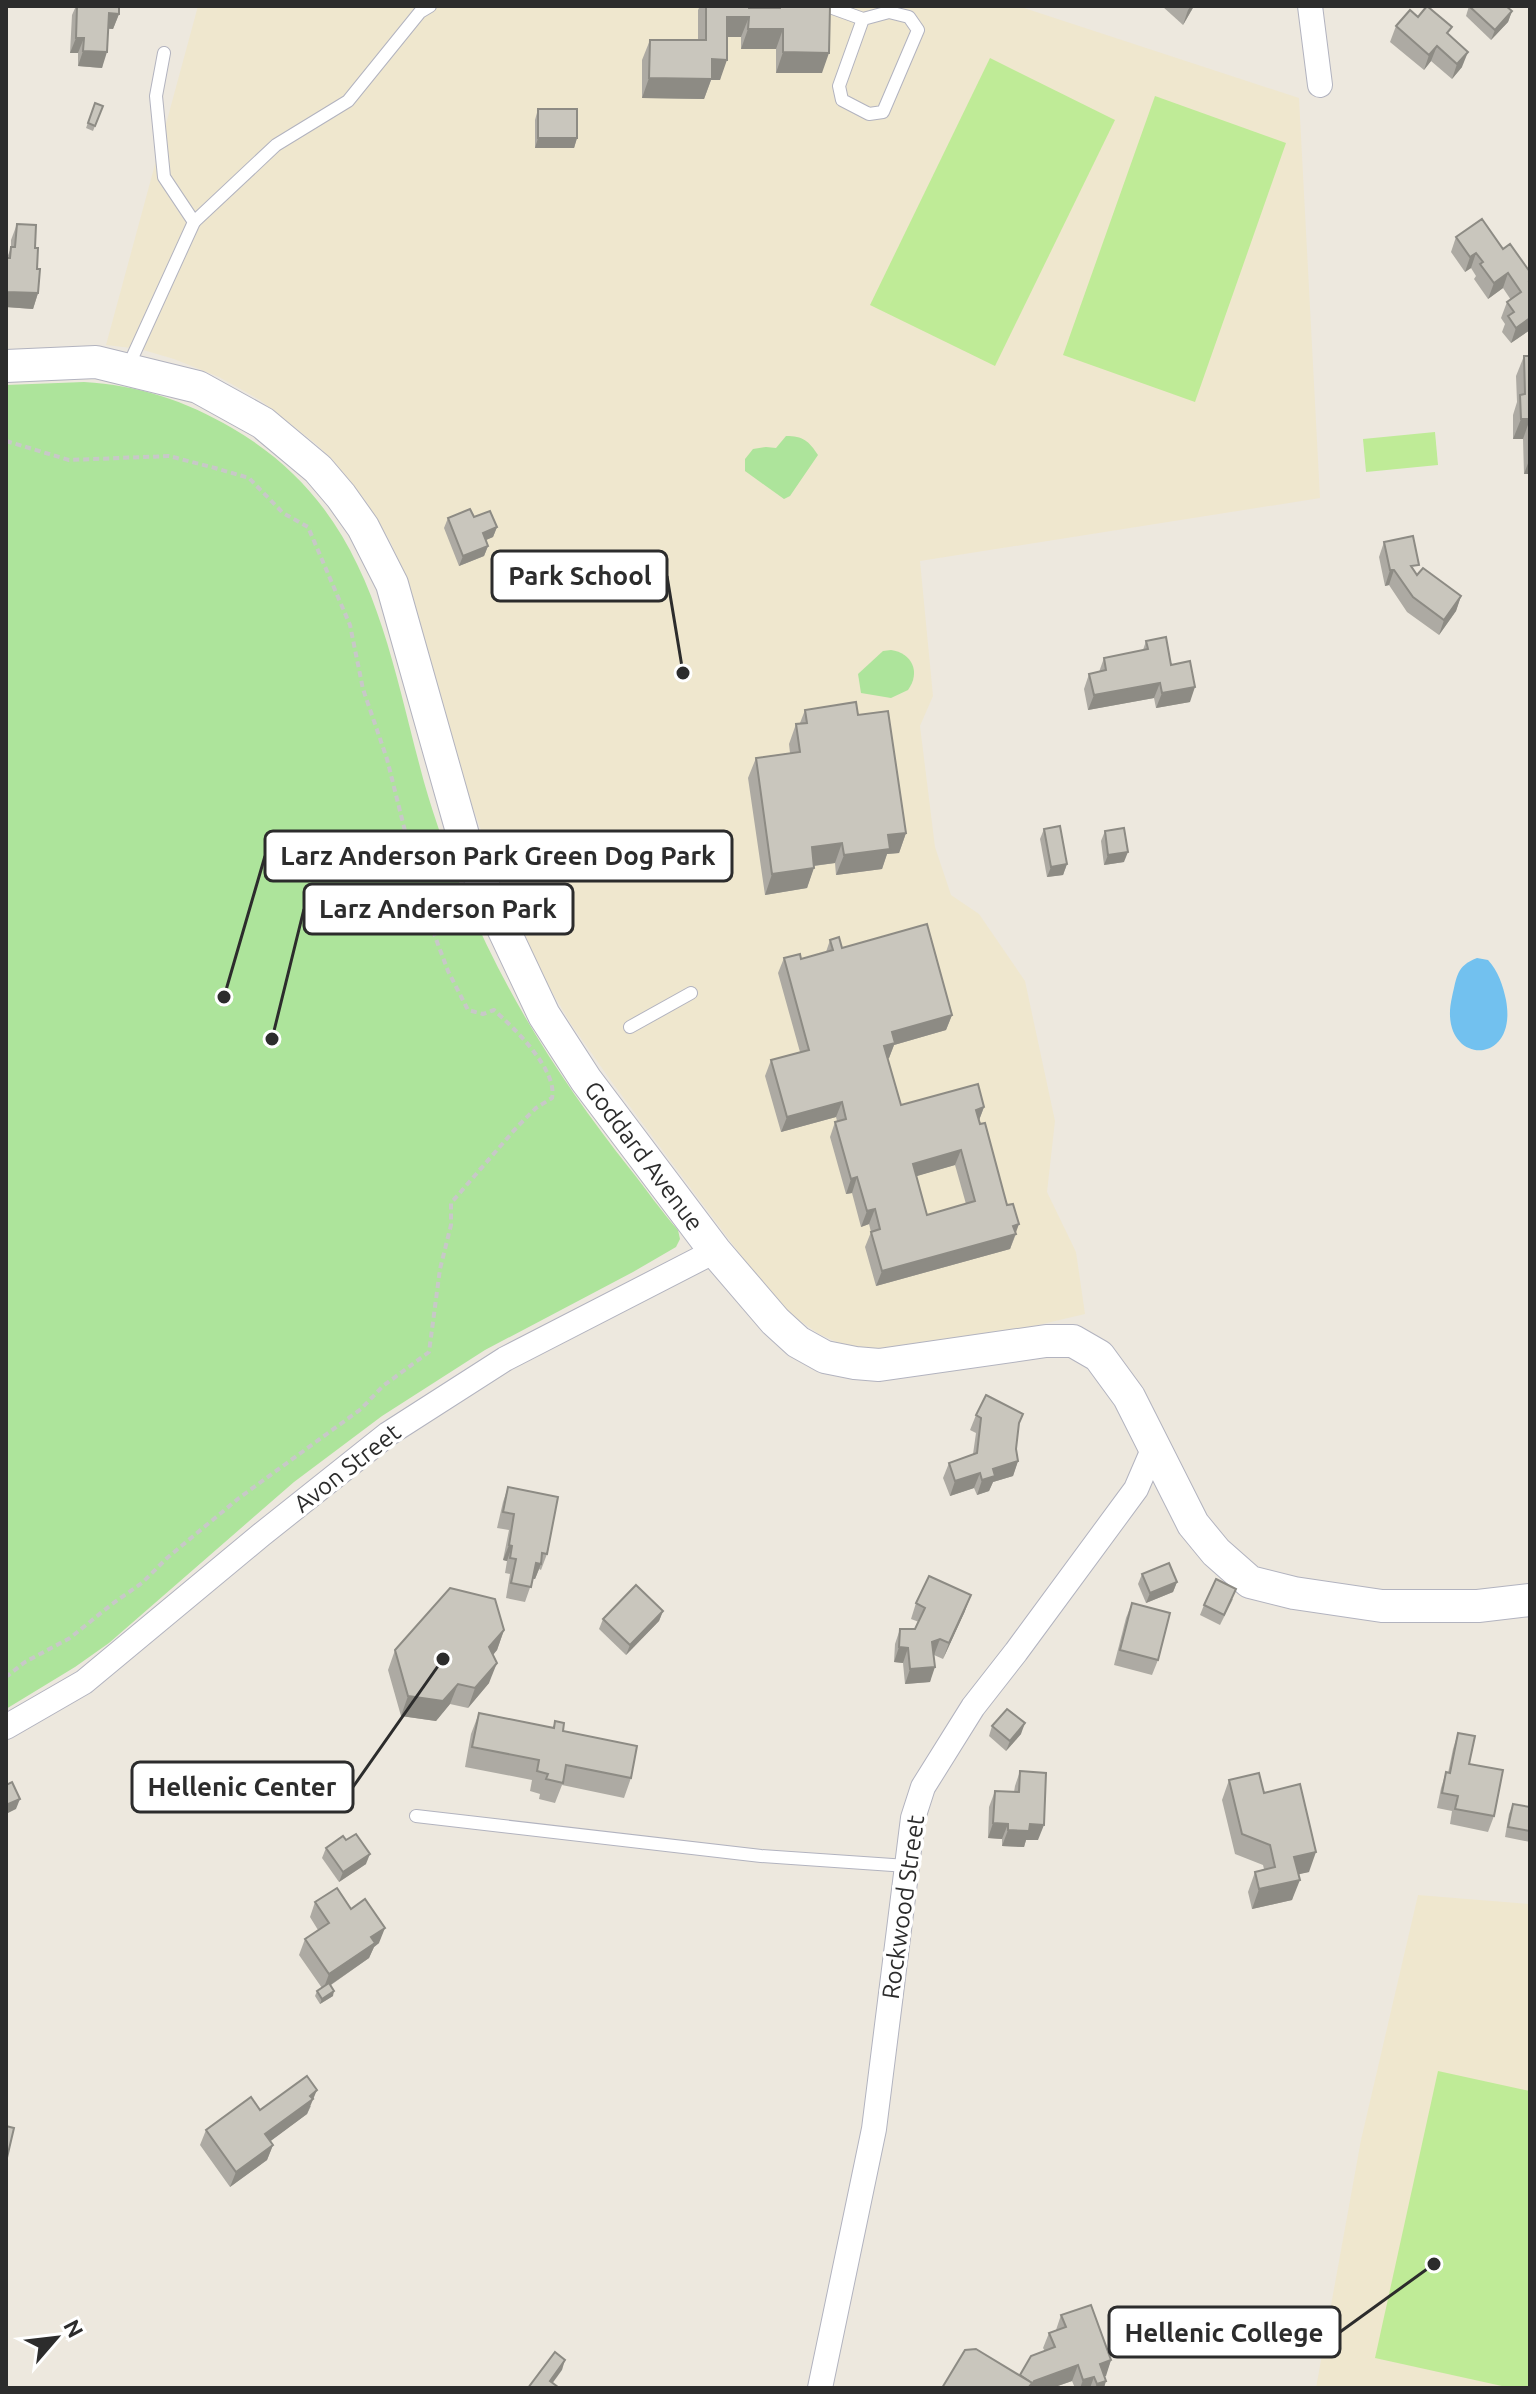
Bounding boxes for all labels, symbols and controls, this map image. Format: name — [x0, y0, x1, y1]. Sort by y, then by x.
callout: Park School — [492, 551, 667, 601]
text: Park School — [508, 561, 652, 590]
callout: Larz Anderson Park Green Dog Park — [265, 831, 732, 881]
text: Larz Anderson Park Green Dog Park — [280, 841, 716, 870]
callout: Larz Anderson Park — [304, 884, 573, 934]
text: Larz Anderson Park — [319, 894, 557, 923]
street label: Goddard Avenue — [579, 1076, 709, 1236]
street label: Avon Street — [289, 1418, 406, 1518]
callout: Hellenic Center — [132, 1762, 353, 1812]
text: Hellenic Center — [148, 1772, 337, 1801]
street label: Rockwood Street — [877, 1813, 929, 2001]
north arrow — [16, 2298, 96, 2378]
callout: Hellenic College — [1109, 2307, 1340, 2357]
text: N — [59, 2315, 89, 2341]
text: Hellenic College — [1125, 2318, 1323, 2347]

